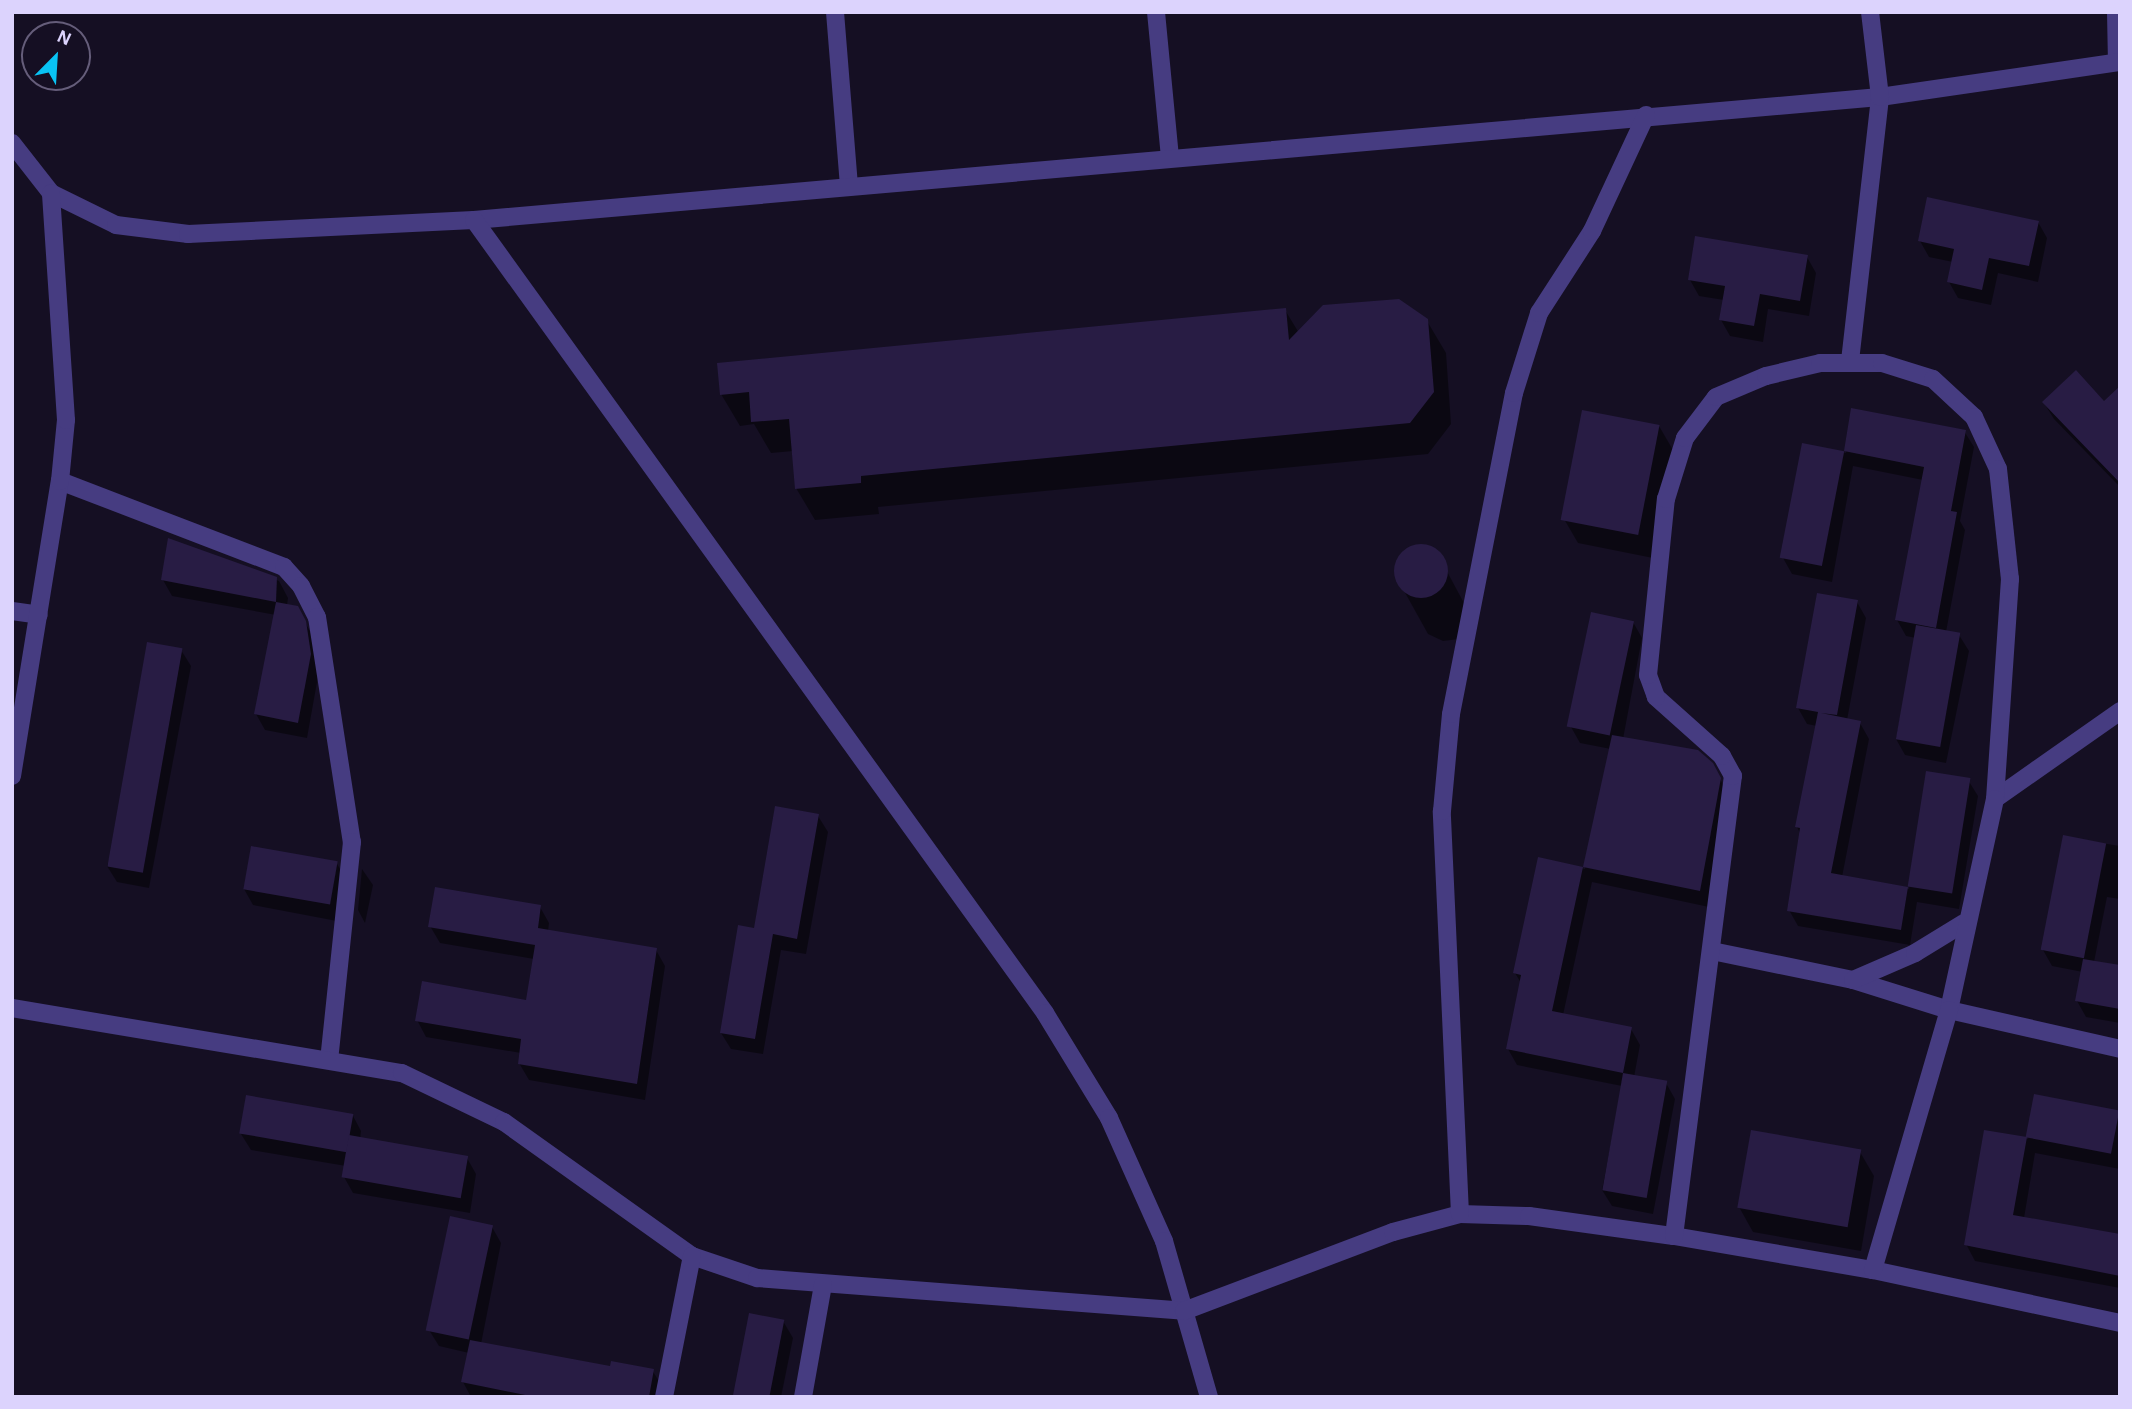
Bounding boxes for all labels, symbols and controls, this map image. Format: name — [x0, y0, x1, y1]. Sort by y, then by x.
north arrow — [21, 21, 91, 91]
text: N — [54, 27, 74, 50]

